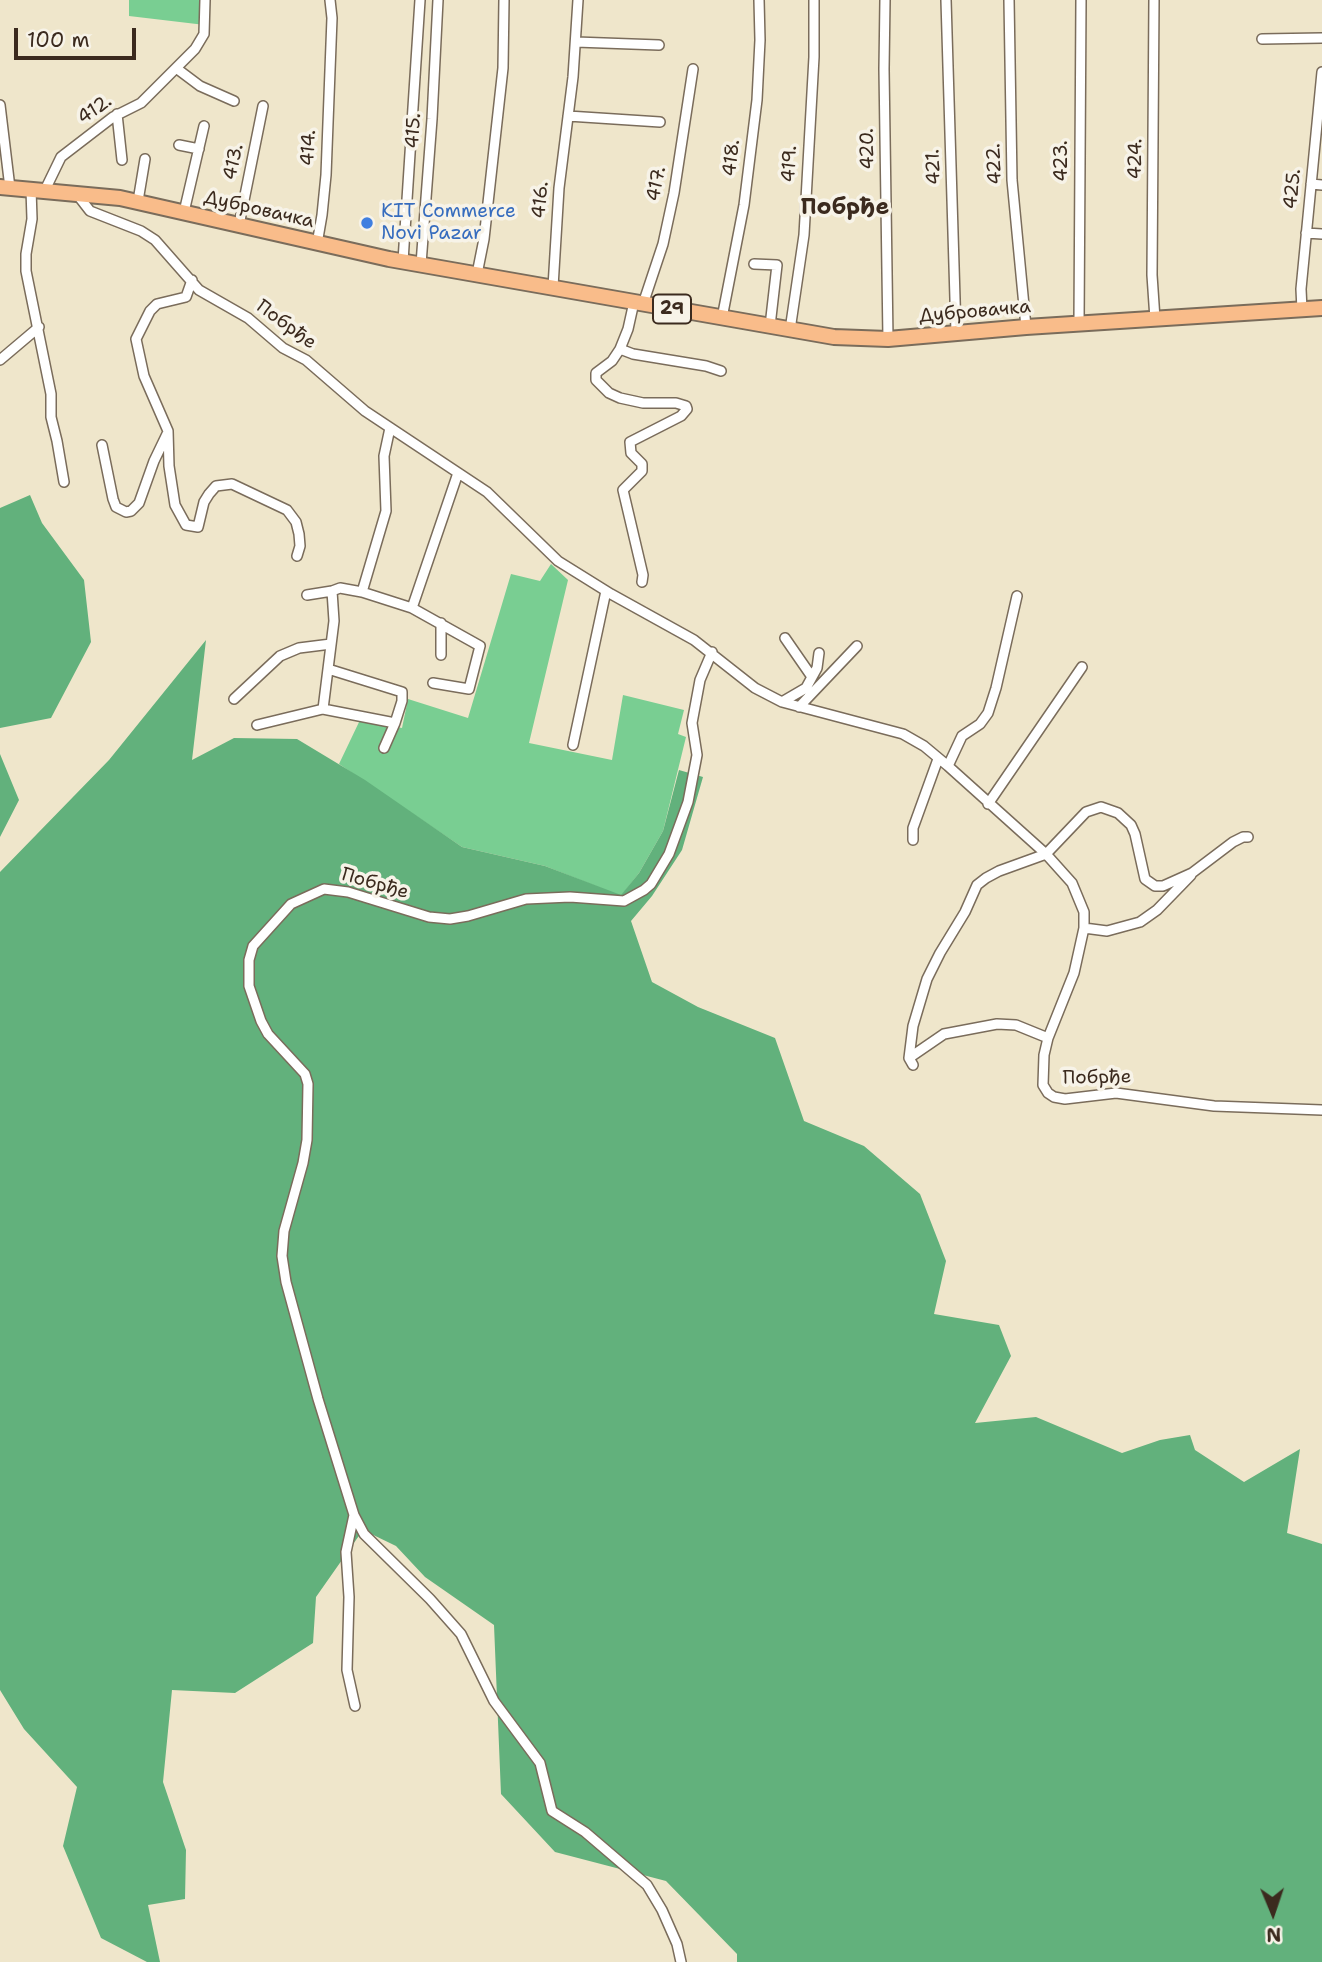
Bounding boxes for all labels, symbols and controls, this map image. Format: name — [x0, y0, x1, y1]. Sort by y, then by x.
scale bar — [18, 14, 140, 58]
text: 100 m — [27, 26, 90, 54]
street label: 412. — [73, 90, 117, 130]
street label: 415. — [401, 112, 427, 150]
street label: 420. — [856, 128, 880, 170]
street label: 414. — [297, 129, 321, 167]
street label: 418. — [718, 138, 746, 178]
street label: 424. — [1124, 138, 1148, 180]
street label: 423. — [1051, 140, 1073, 182]
street label: 413. — [219, 142, 249, 182]
street label: 422. — [983, 143, 1007, 185]
street label: 419. — [778, 145, 802, 183]
street label: 421. — [922, 149, 946, 185]
street label: 417. — [642, 164, 672, 204]
street label: 425. — [1280, 168, 1306, 210]
street label: 416. — [528, 181, 554, 219]
street label: Дубровачка — [202, 186, 316, 234]
district label: Побрђе — [801, 194, 889, 222]
place label: KIT Commerce Novi Pazar — [381, 201, 516, 245]
marker: KIT Commerce Novi Pazar — [359, 215, 375, 231]
road number: 29 — [653, 295, 691, 324]
street label: Побрђе — [251, 296, 321, 354]
street label: Дубровачка — [918, 296, 1032, 328]
street label: Побрђе — [339, 864, 411, 904]
street label: Побрђе — [1062, 1066, 1132, 1090]
north arrow — [1238, 1878, 1308, 1948]
text: N — [1266, 1922, 1282, 1947]

